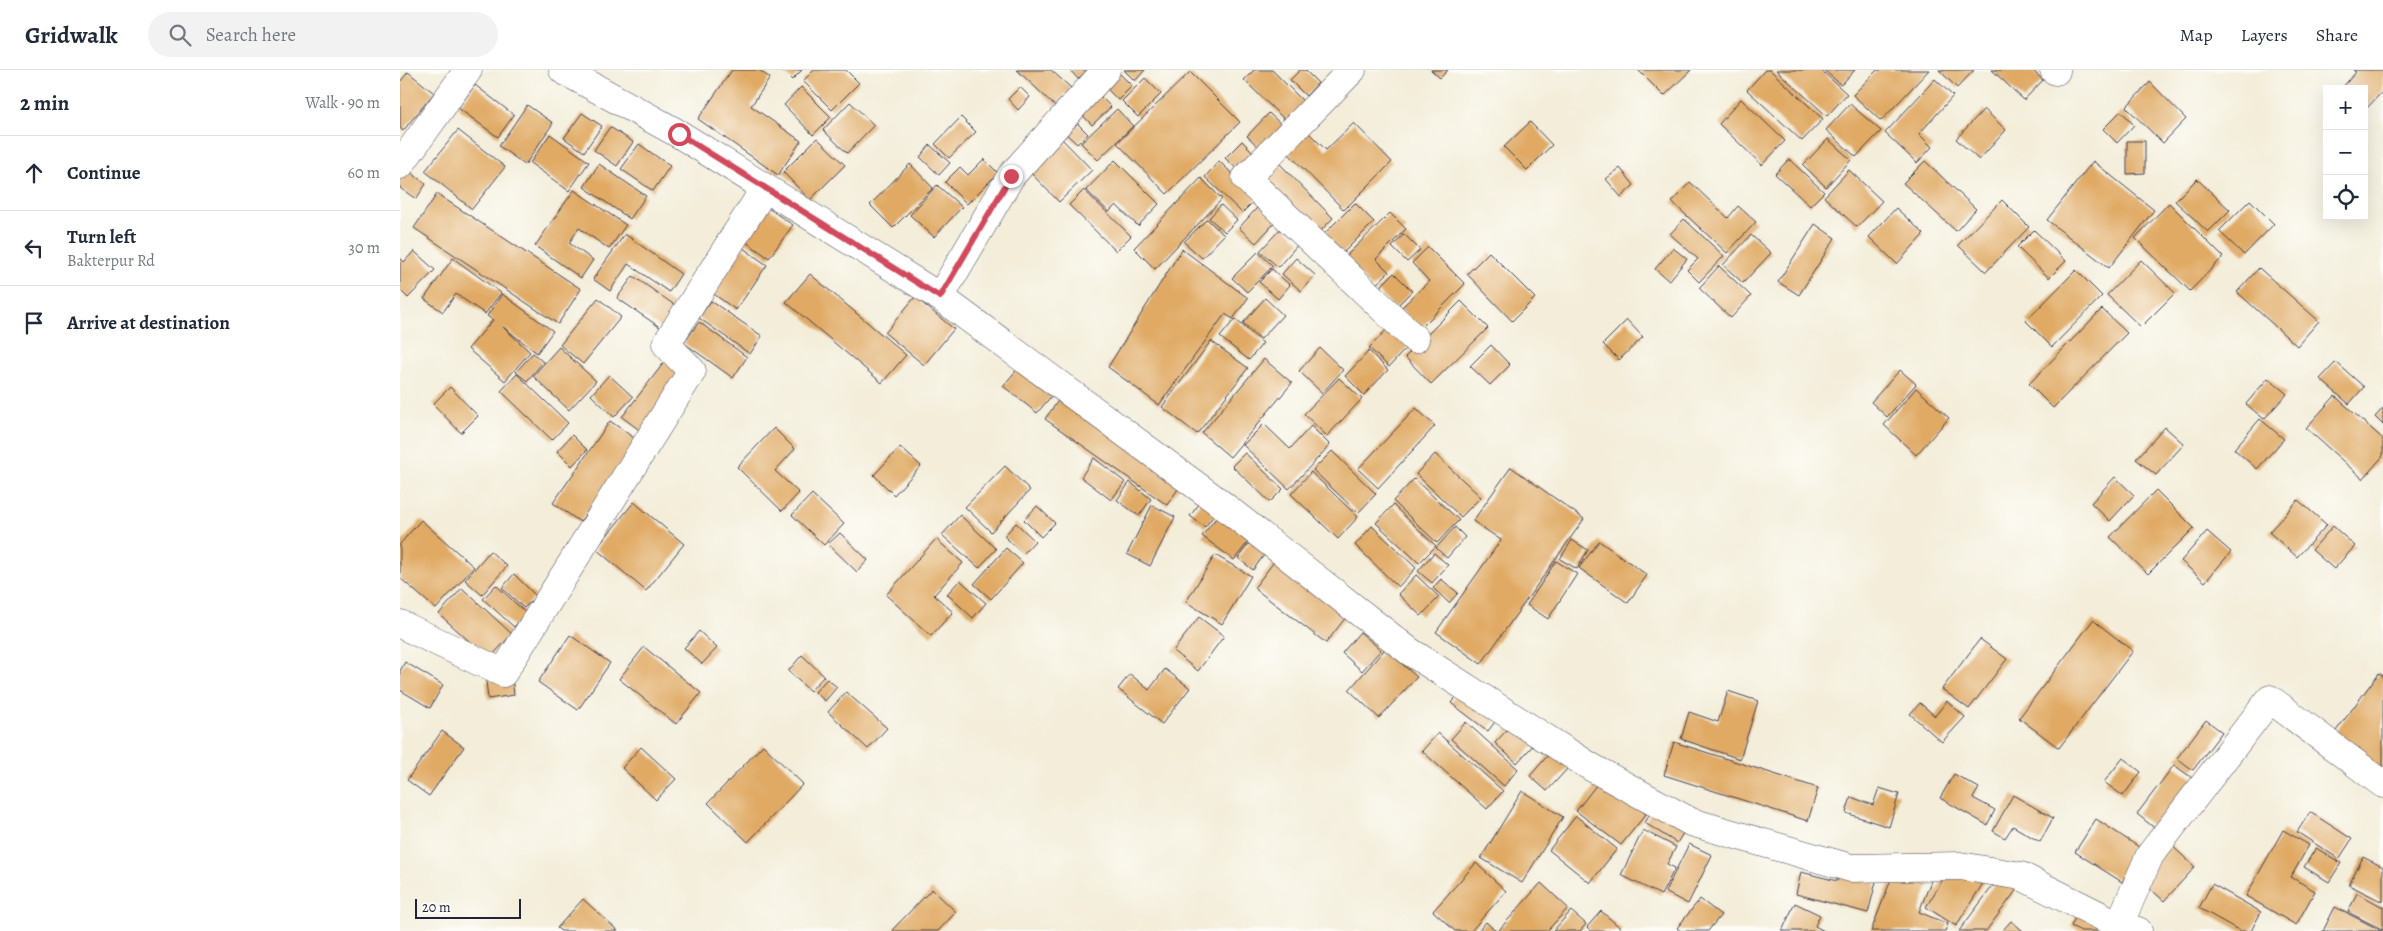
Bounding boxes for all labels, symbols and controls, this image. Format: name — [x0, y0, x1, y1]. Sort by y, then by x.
search box — [148, 12, 498, 57]
text: Gridwalk — [25, 19, 118, 51]
icon: search — [166, 21, 194, 49]
text: Search here — [206, 22, 296, 48]
text: Map — [2180, 23, 2213, 47]
text: Layers — [2241, 23, 2288, 47]
text: Share — [2316, 23, 2358, 47]
map controls — [2323, 85, 2368, 220]
button: + — [2323, 85, 2368, 130]
text: 2 min — [20, 89, 69, 117]
text: Walk · 90 m — [305, 92, 380, 114]
route start — [668, 123, 691, 146]
button: − — [2323, 130, 2368, 175]
icon: ahead — [20, 159, 48, 187]
text: Continue — [67, 160, 141, 186]
text: 60 m — [348, 162, 380, 184]
route end — [1000, 165, 1023, 188]
button: locate — [2323, 175, 2368, 220]
text: Turn left — [67, 224, 136, 250]
icon: left — [20, 234, 48, 262]
text: 30 m — [348, 237, 380, 259]
text: Bakterpur Rd — [67, 250, 155, 272]
icon: arrive — [20, 309, 48, 337]
text: Arrive at destination — [67, 310, 230, 336]
scale bar — [415, 896, 521, 919]
text: 20 m — [422, 898, 451, 917]

